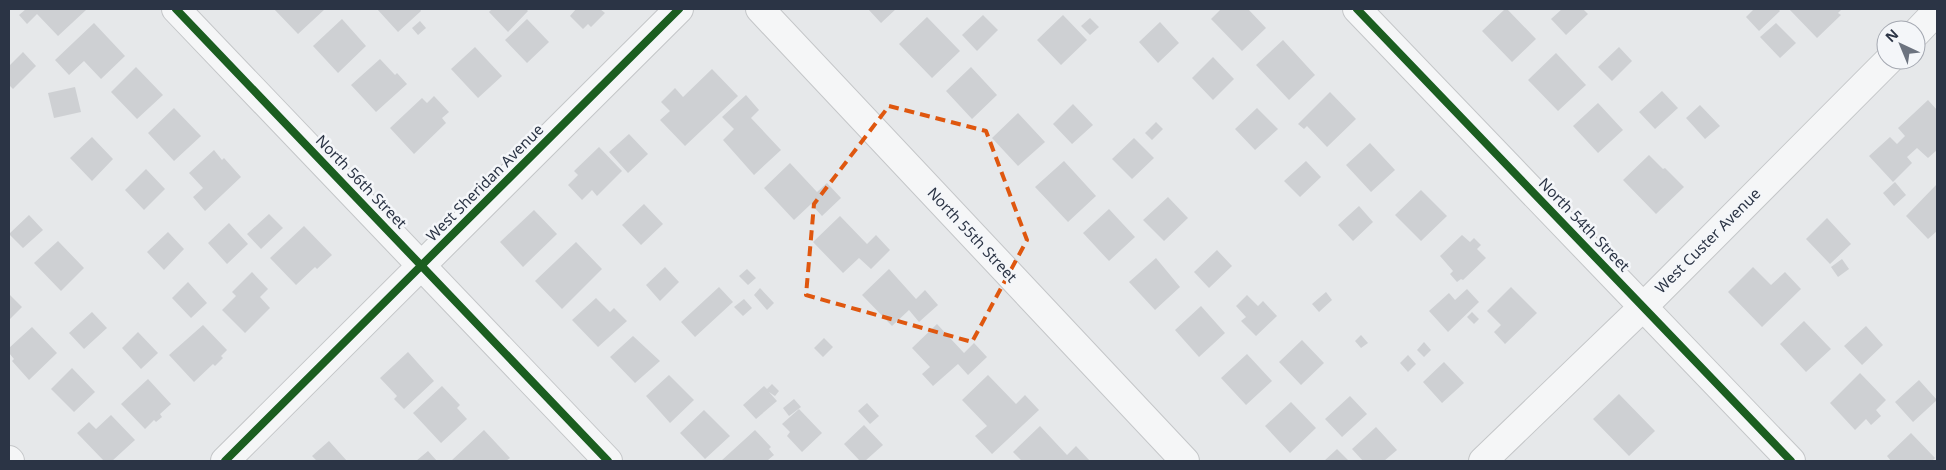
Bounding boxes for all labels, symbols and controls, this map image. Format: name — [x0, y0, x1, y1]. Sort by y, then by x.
north arrow — [1876, 20, 1926, 70]
text: N — [1881, 24, 1902, 46]
street label: West Sheridan Avenue — [421, 119, 547, 245]
street label: North 56th Street — [312, 130, 412, 233]
street label: North 54th Street — [1535, 173, 1635, 276]
street label: North 55th Street — [924, 183, 1022, 286]
street label: West Custer Avenue — [1650, 183, 1764, 297]

